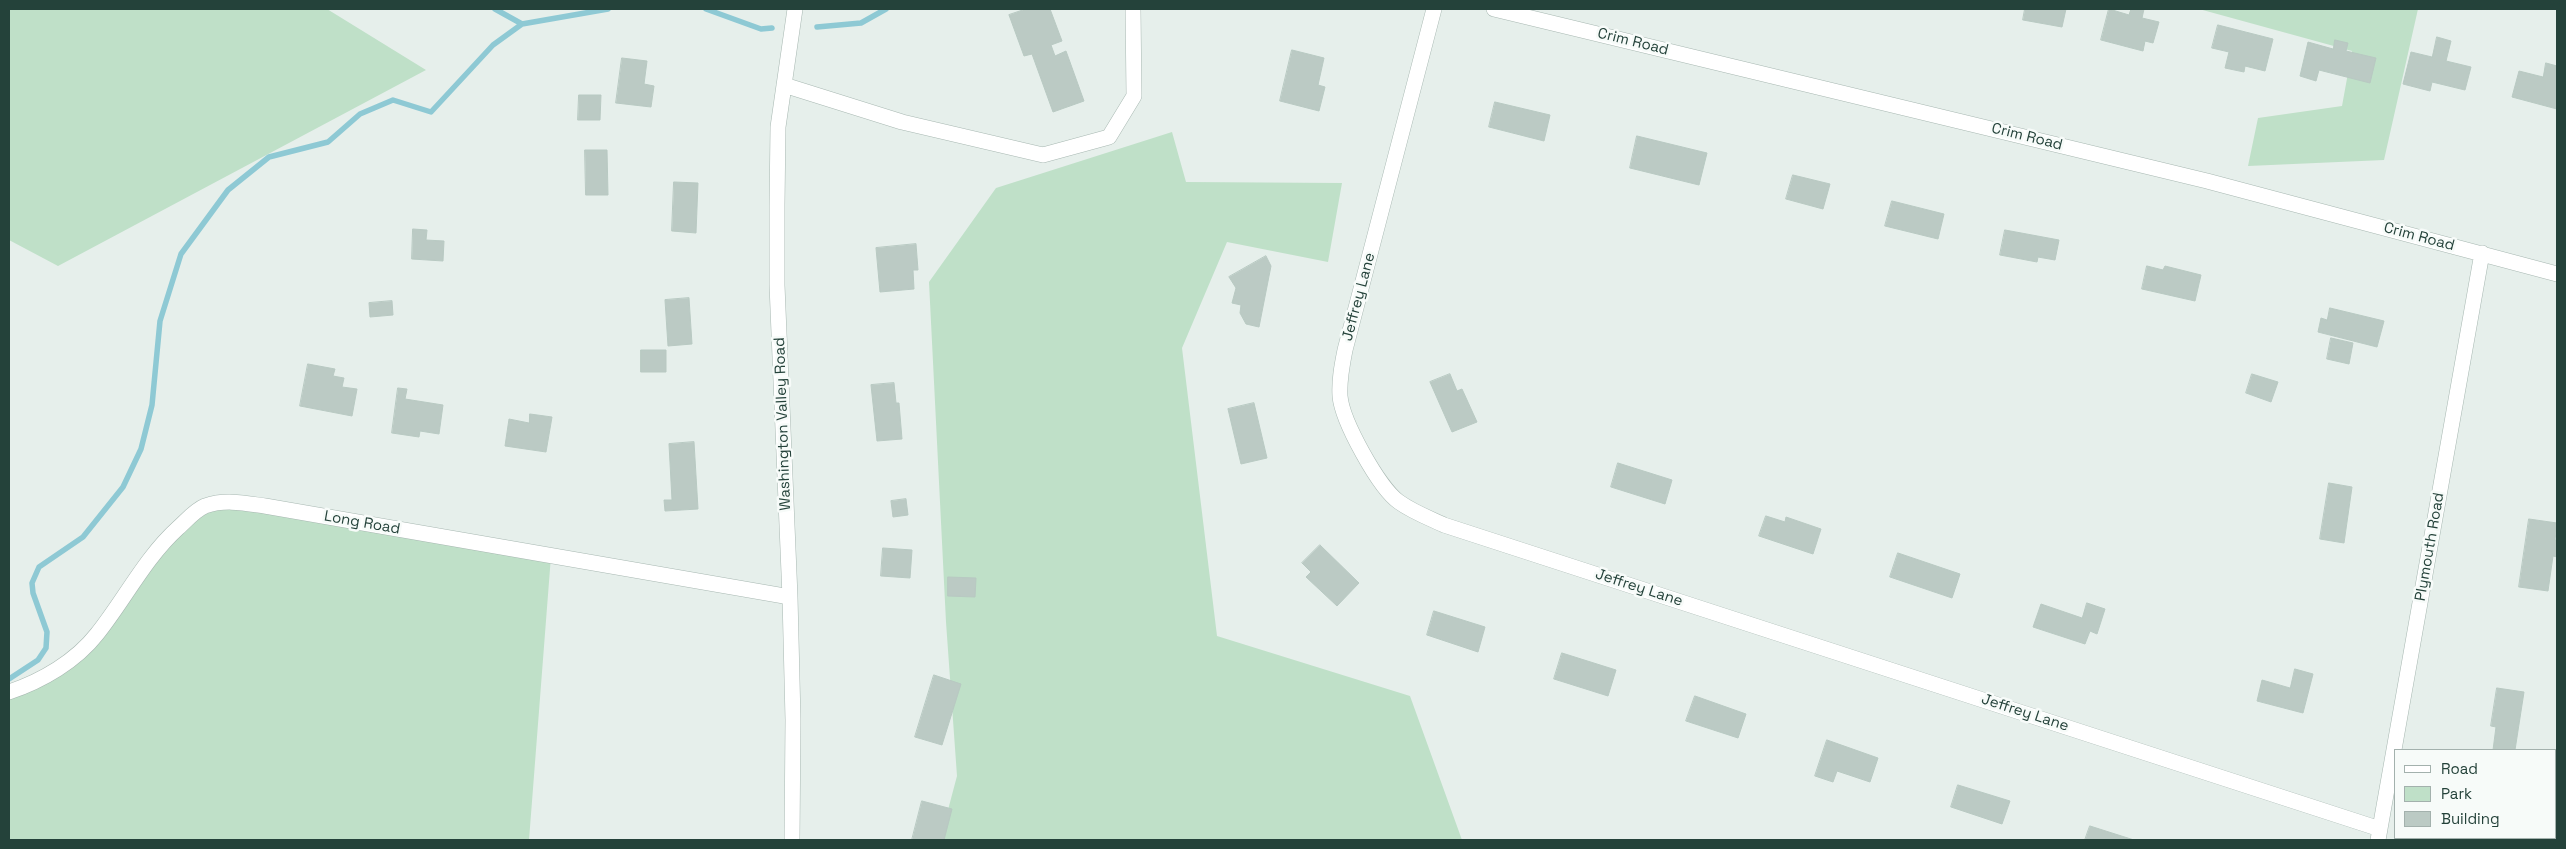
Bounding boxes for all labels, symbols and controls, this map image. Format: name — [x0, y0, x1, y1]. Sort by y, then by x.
street label: Crim Road — [1596, 24, 1670, 60]
street label: Crim Road — [1990, 119, 2064, 155]
street label: Crim Road — [2382, 219, 2456, 255]
street label: Jeffrey Lane — [1339, 251, 1379, 343]
street label: Washington Valley Road — [771, 337, 795, 511]
street label: Plymouth Road — [2412, 491, 2448, 603]
street label: Long Road — [323, 507, 401, 539]
street label: Jeffrey Lane — [1593, 565, 1685, 611]
street label: Jeffrey Lane — [1979, 690, 2071, 736]
legend — [2394, 749, 2556, 839]
text: Road — [2441, 759, 2478, 778]
text: Park — [2441, 784, 2472, 803]
text: Building — [2441, 809, 2500, 828]

